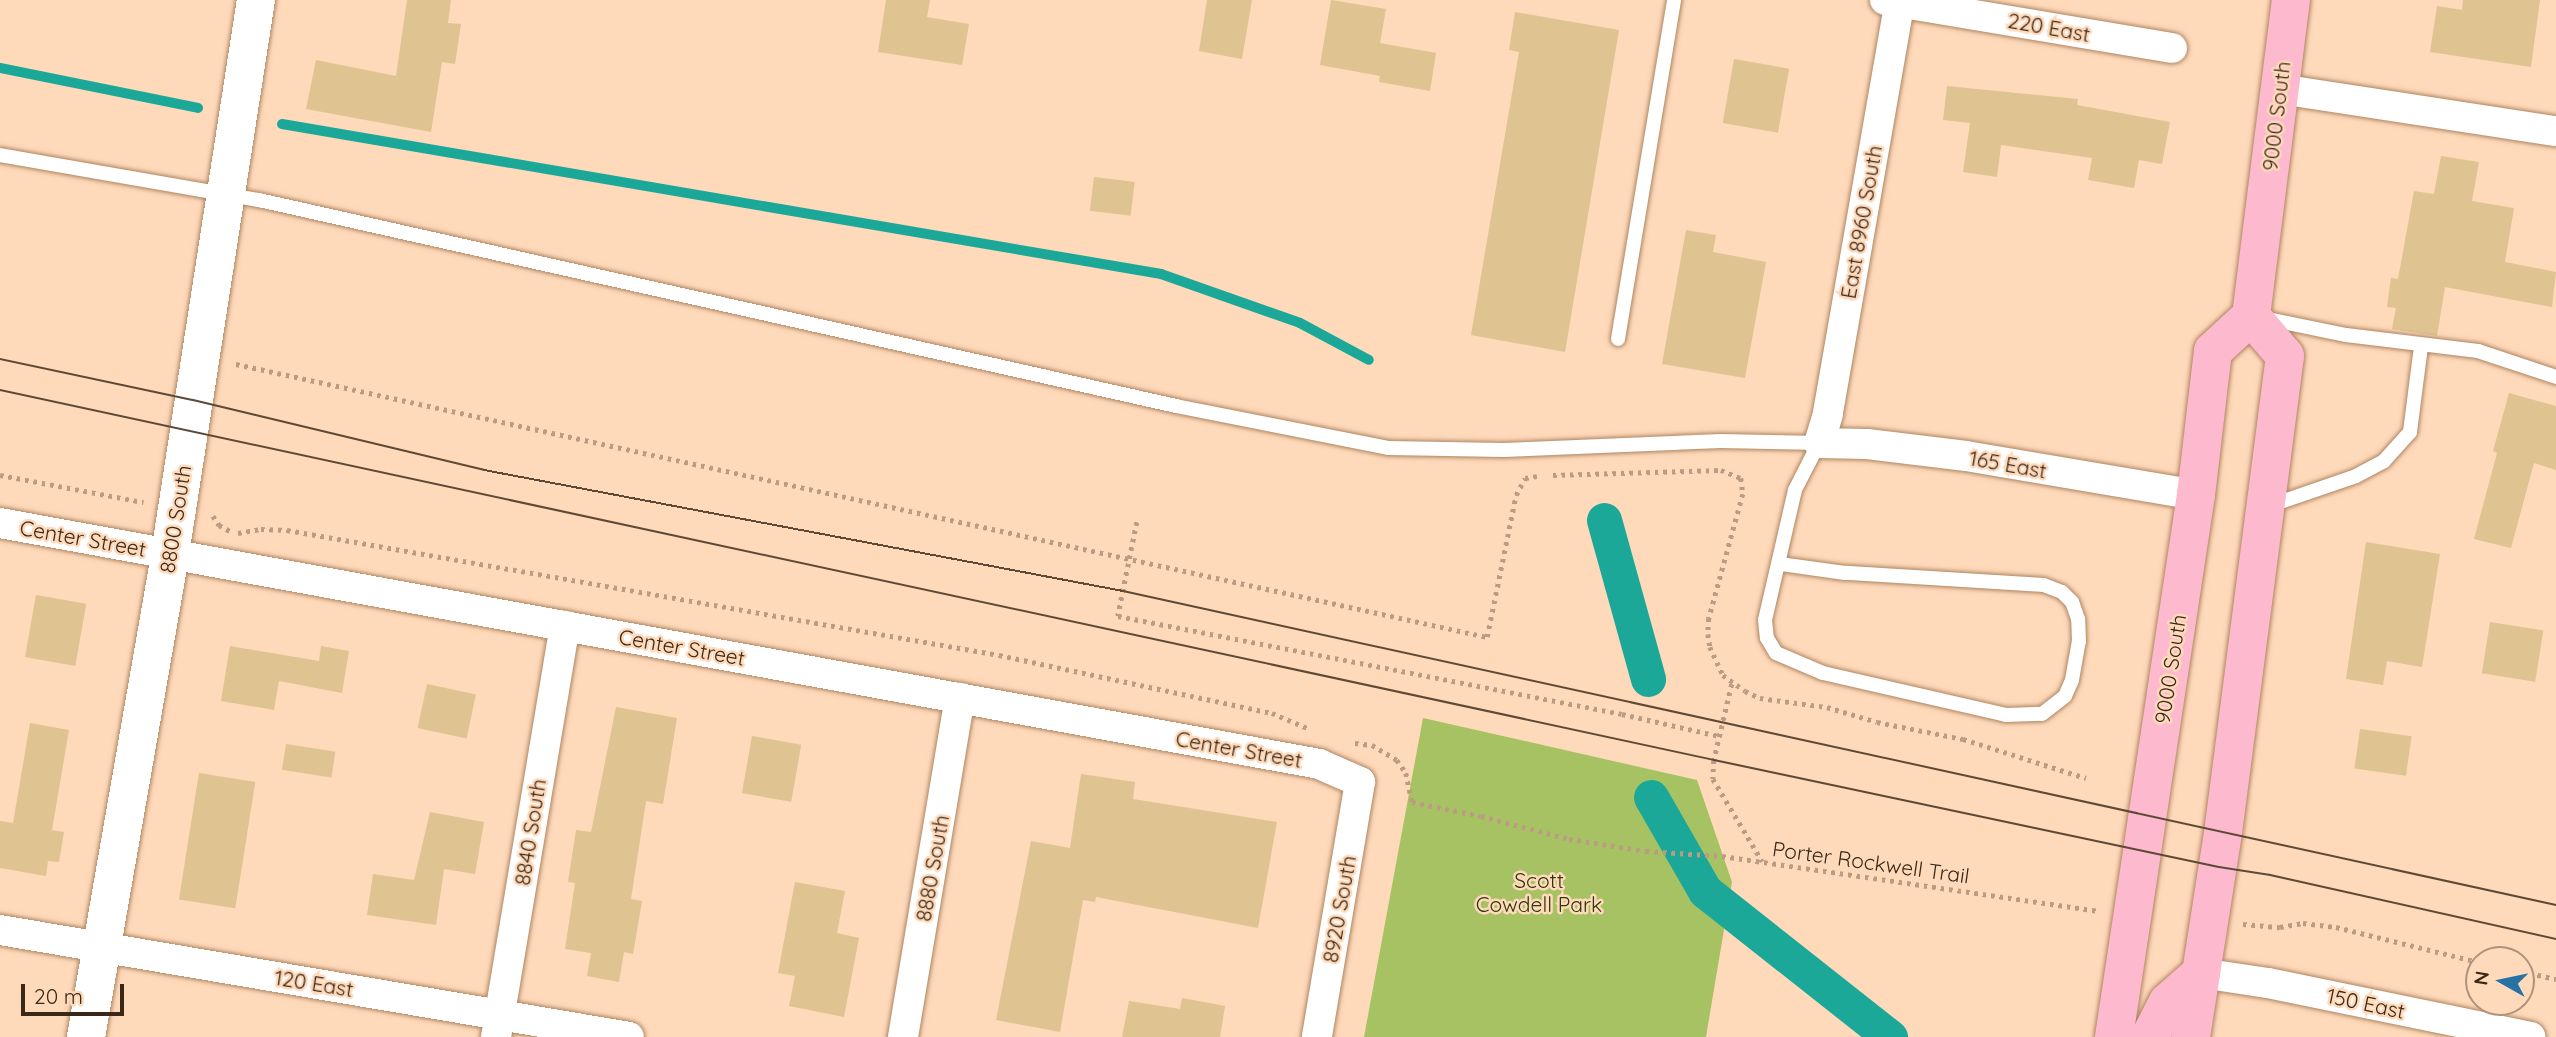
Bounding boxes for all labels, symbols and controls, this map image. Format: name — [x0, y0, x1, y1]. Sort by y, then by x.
street label: 220 East — [2006, 7, 2092, 47]
street label: 9000 South — [2257, 60, 2295, 172]
street label: East 8960 South — [1835, 143, 1887, 301]
street label: 165 East — [1967, 445, 2049, 483]
street label: 8800 South — [154, 463, 196, 575]
street label: Center Street — [18, 514, 148, 562]
street label: 9000 South — [2149, 612, 2191, 726]
street label: Center Street — [617, 623, 747, 671]
street label: Center Street — [1174, 725, 1304, 773]
street label: 8840 South — [509, 777, 551, 887]
street label: 8880 South — [910, 813, 954, 923]
street label: Porter Rockwell Trail — [1771, 836, 1971, 888]
street label: 8920 South — [1317, 853, 1361, 965]
park label: Scott Cowdell Park — [1476, 867, 1602, 917]
north arrow — [2465, 946, 2535, 1016]
street label: 120 East — [273, 964, 355, 1002]
text: N — [2468, 969, 2494, 987]
scale bar — [24, 970, 128, 1014]
street label: 150 East — [2325, 982, 2407, 1024]
text: 20 m — [34, 983, 83, 1009]

